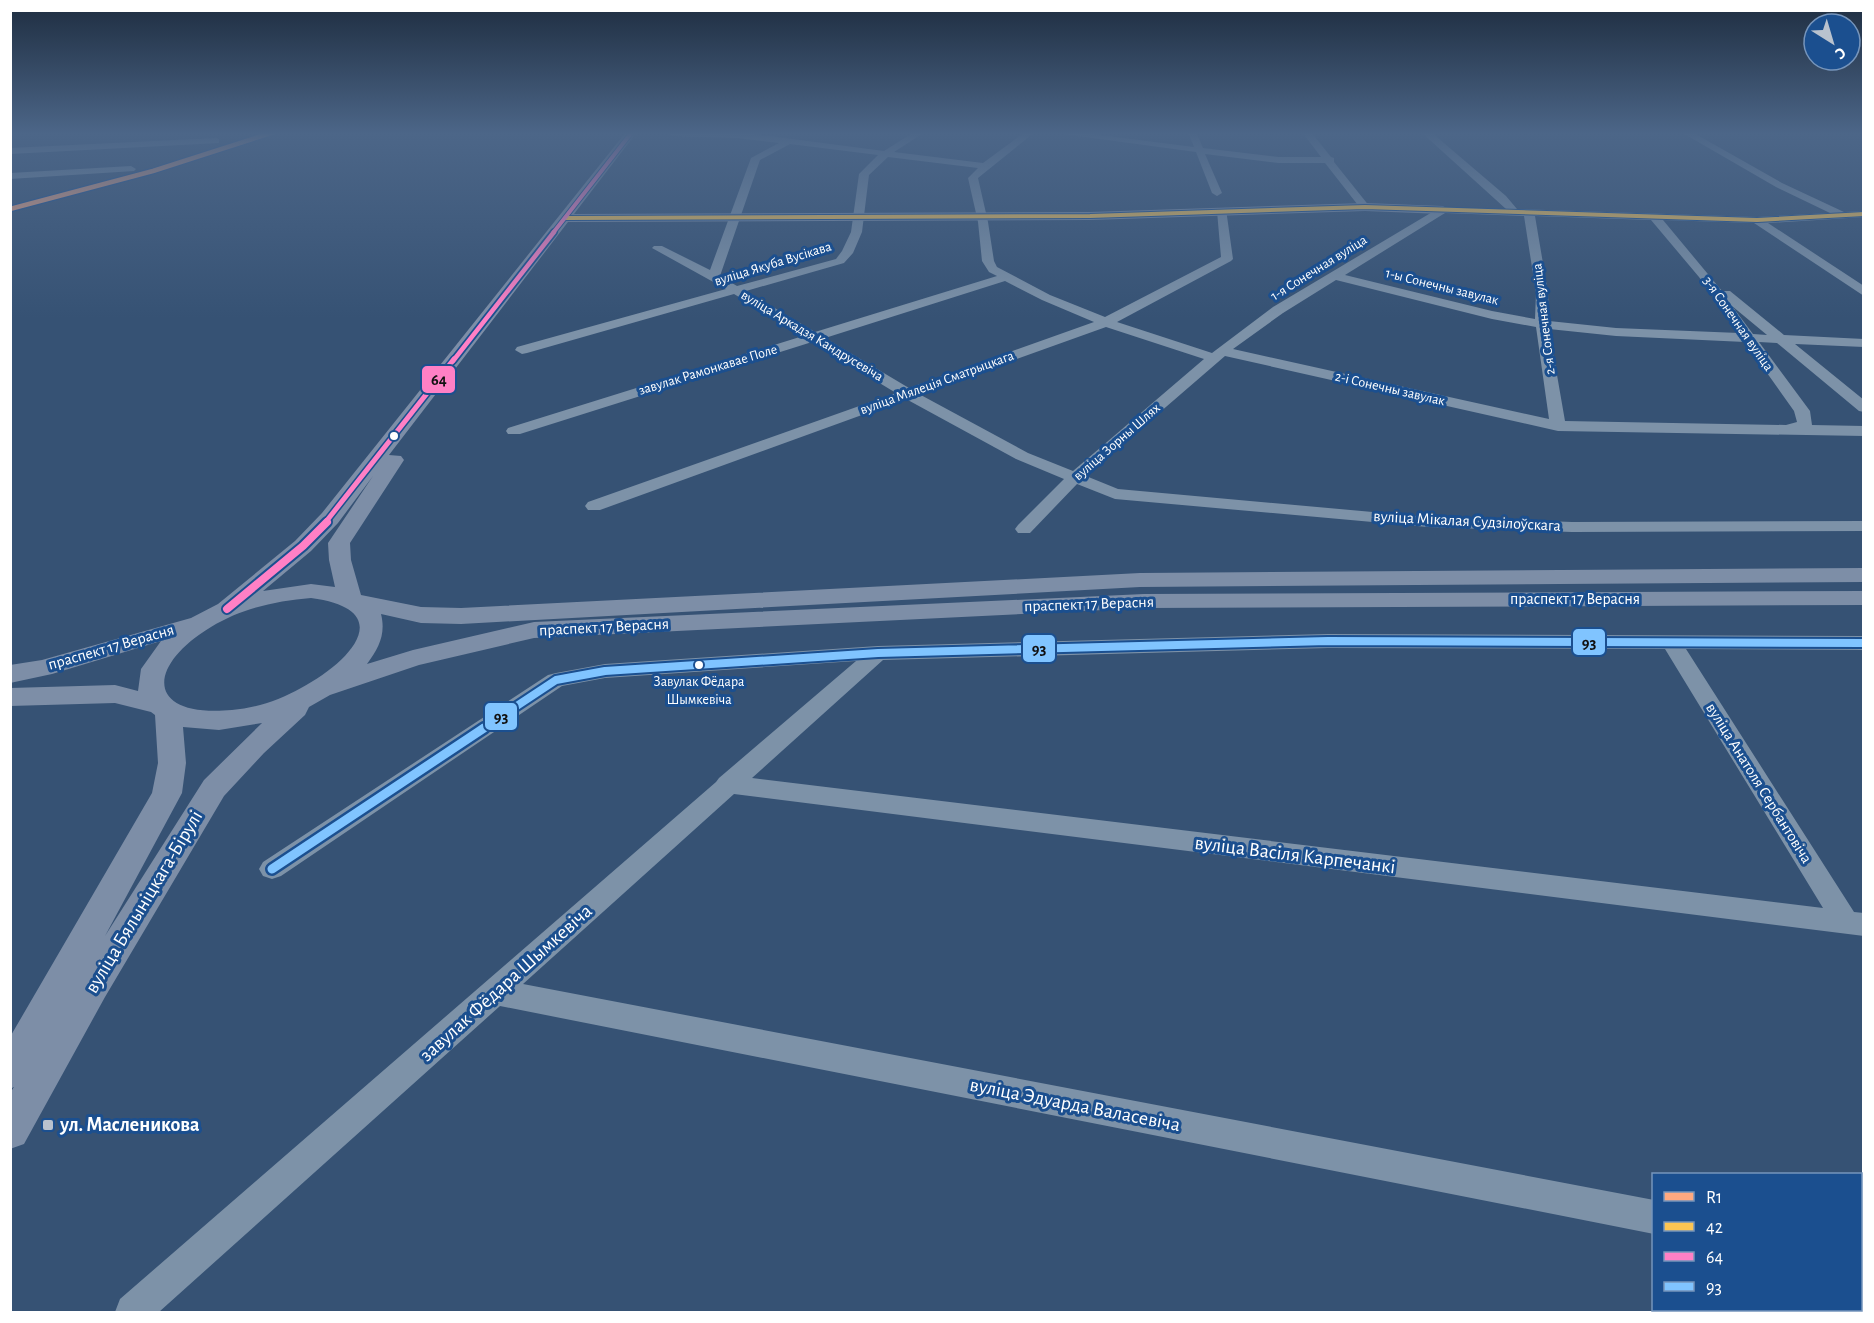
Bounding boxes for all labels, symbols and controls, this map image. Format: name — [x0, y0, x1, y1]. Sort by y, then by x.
north arrow — [1802, 12, 1862, 72]
text: С — [1832, 44, 1849, 62]
street label: 1-я Сонечная вуліца — [1268, 232, 1370, 303]
street label: вуліца Якуба Вусікава — [713, 239, 834, 289]
street label: 2-я Сонечная вуліца — [1530, 262, 1558, 376]
street label: 1-ы Сонечны завулак — [1384, 266, 1501, 308]
street label: 3-я Сонечная вуліца — [1700, 274, 1776, 374]
street label: вуліца Аркадзя Кандрусевіча — [738, 288, 886, 384]
street label: завулак Рамонкавае Поле — [637, 342, 779, 398]
street label: вуліца Мялеція Сматрыцкага — [858, 348, 1016, 417]
line badge: 64 — [421, 365, 456, 394]
street label: 2-і Сонечны завулак — [1334, 370, 1447, 409]
text: 64 — [431, 372, 447, 388]
street label: вуліца Зорны Шлях — [1071, 401, 1163, 483]
unlabelled marker — [388, 430, 400, 442]
street label: вуліца Мікалая Судзілоўскага — [1373, 508, 1561, 535]
street label: праспект 17 Верасня — [1510, 591, 1640, 607]
street label: праспект 17 Верасня — [1024, 594, 1154, 614]
street label: праспект 17 Верасня — [539, 616, 669, 638]
street label: праспект 17 Верасня — [46, 621, 176, 673]
line badge: 93 — [1572, 628, 1606, 656]
line badge: 93 — [1022, 634, 1056, 663]
text: 93 — [1582, 635, 1596, 651]
text: 93 — [1032, 641, 1046, 657]
marker: Завулак Фёдара Шымкевіча — [693, 659, 705, 671]
place label: Завулак Фёдара Шымкевіча — [654, 675, 745, 707]
street label: вуліца Анатоля Сербантовіча — [1702, 700, 1815, 867]
line badge: 93 — [484, 702, 518, 731]
text: 93 — [494, 709, 508, 725]
street label: вуліца Бялыніцкага-Бірулі — [82, 807, 206, 997]
street label: вуліца Васіля Карпечанкі — [1193, 833, 1397, 877]
street label: завулак Фёдара Шымкевіча — [416, 901, 596, 1065]
street label: вуліца Эдуарда Валасевіча — [968, 1075, 1182, 1135]
place label: ул. Масленикова — [59, 1115, 200, 1135]
marker: ул. Масленикова — [41, 1118, 55, 1132]
legend — [1652, 1173, 1862, 1311]
text: R1 — [1706, 1189, 1722, 1207]
text: 42 — [1706, 1219, 1723, 1237]
text: 64 — [1706, 1249, 1723, 1267]
text: 93 — [1706, 1279, 1722, 1297]

